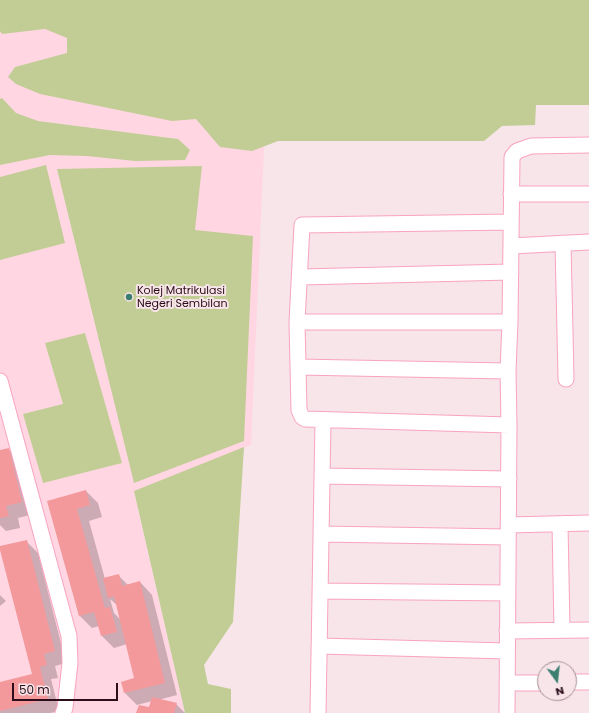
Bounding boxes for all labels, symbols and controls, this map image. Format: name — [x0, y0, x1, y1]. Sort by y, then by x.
place label: Kolej Matrikulasi Negeri Sembilan — [137, 284, 227, 310]
marker: Kolej Matrikulasi Negeri Sembilan — [124, 292, 134, 302]
north arrow — [537, 661, 577, 701]
scale bar — [14, 675, 120, 701]
text: 50 m — [19, 681, 50, 698]
text: N — [554, 683, 566, 700]

